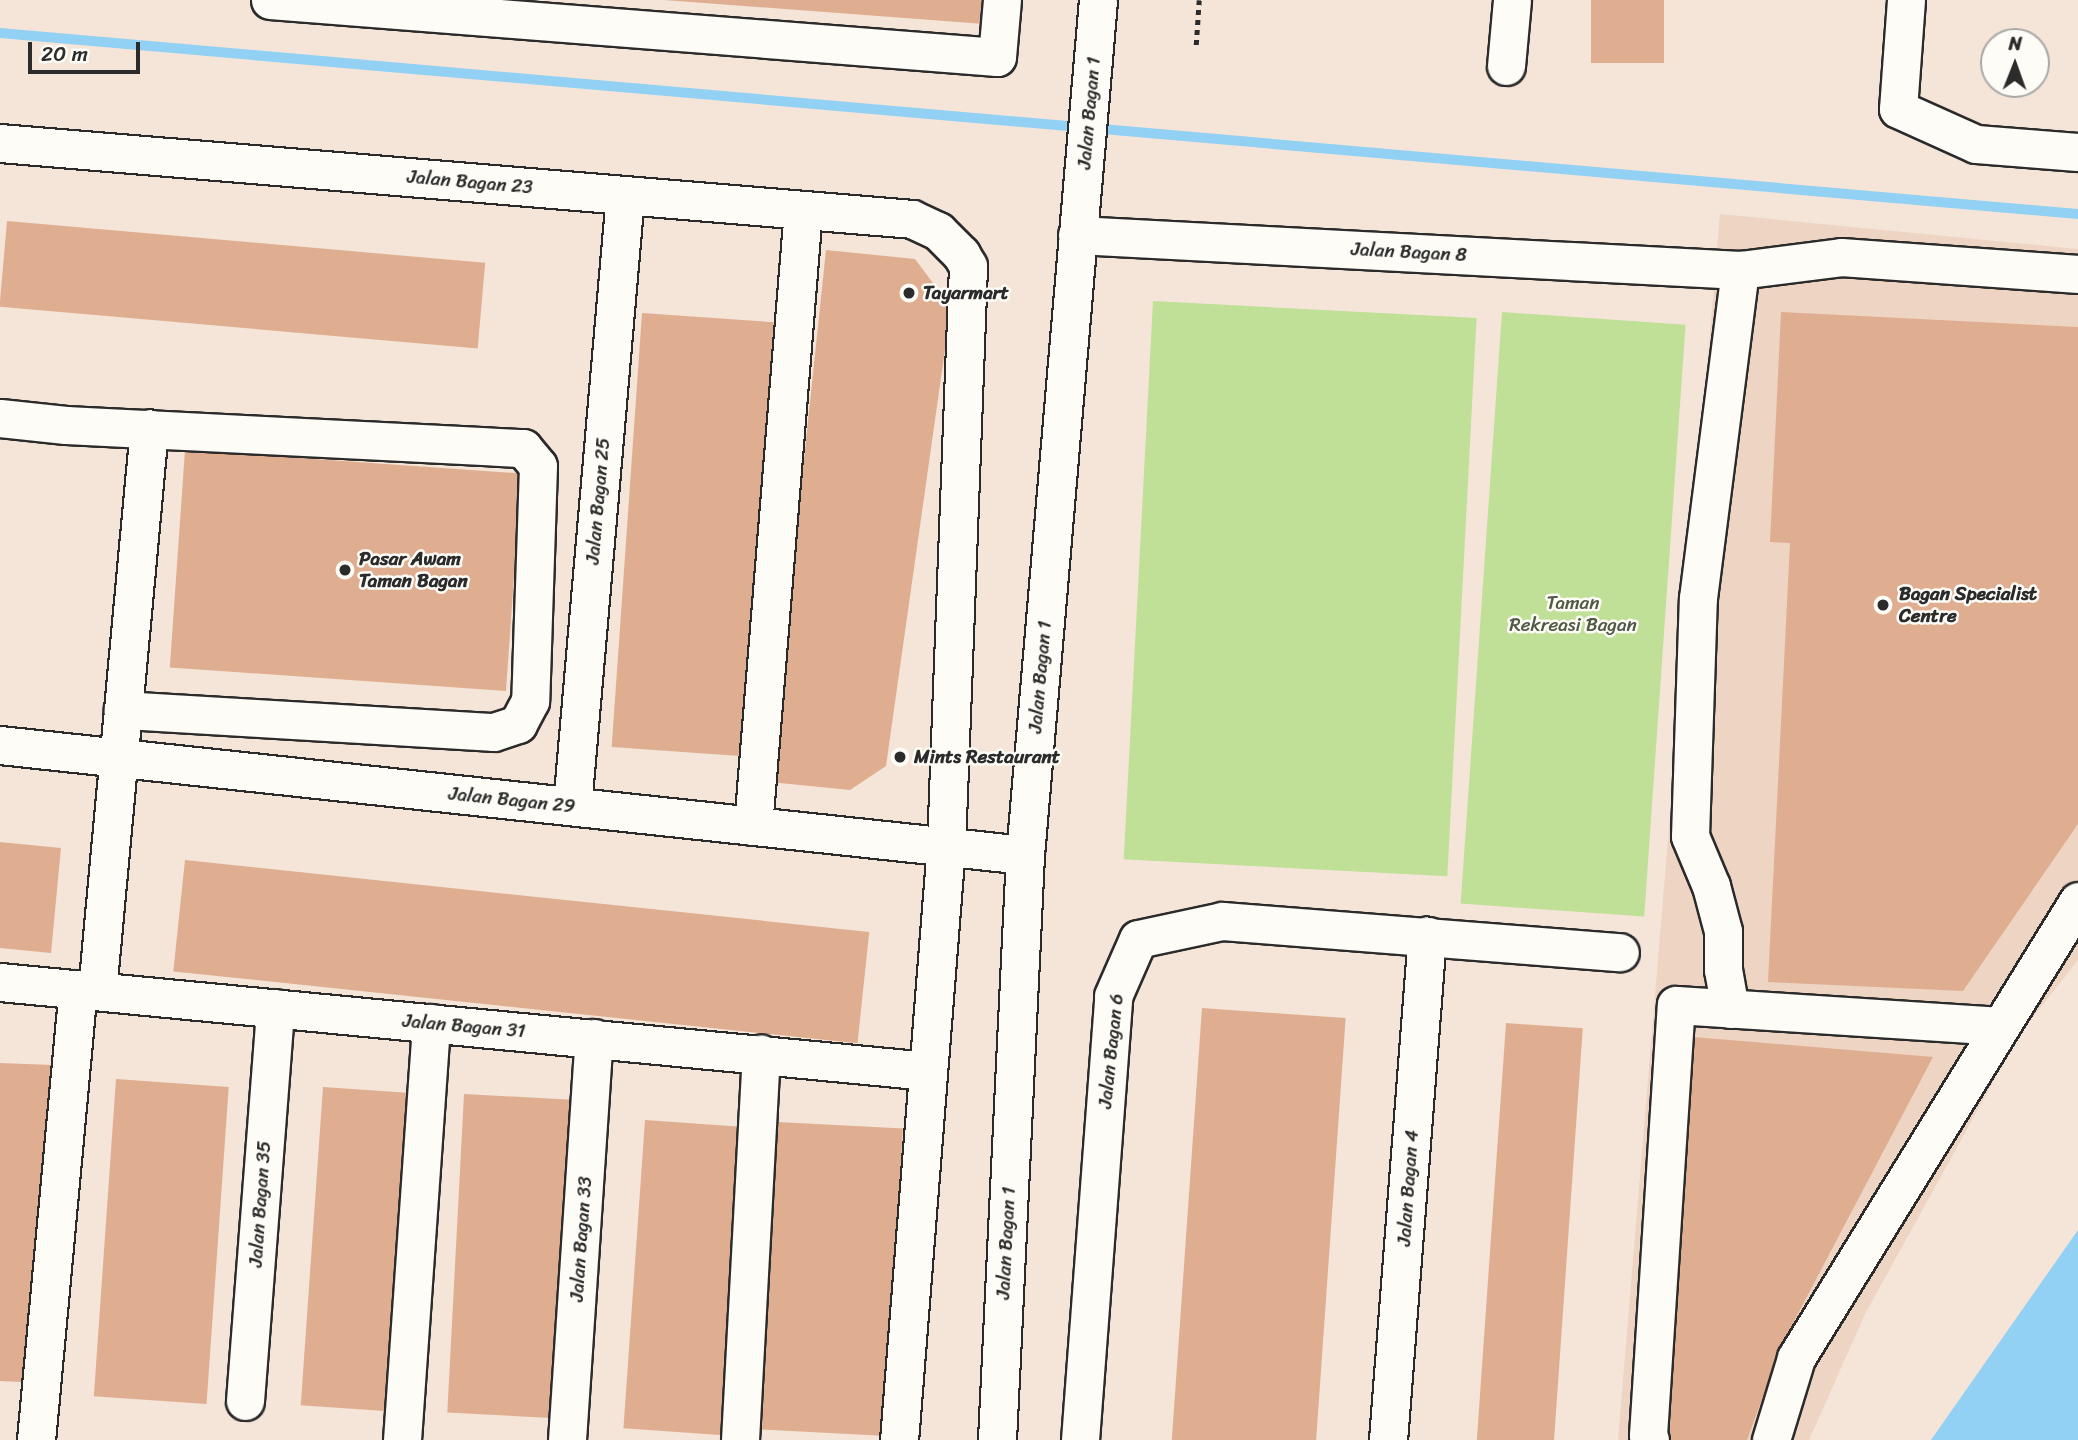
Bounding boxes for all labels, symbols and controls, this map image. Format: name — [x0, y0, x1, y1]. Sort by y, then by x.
text: N — [2008, 27, 2022, 60]
scale bar — [32, 28, 144, 72]
north arrow — [1980, 28, 2050, 98]
text: 20 m — [41, 35, 88, 73]
street label: Jalan Bagan 1 — [1073, 56, 1105, 170]
street label: Jalan Bagan 23 — [406, 165, 534, 199]
street label: Jalan Bagan 8 — [1351, 238, 1467, 266]
place label: Tayarmart — [923, 282, 1009, 304]
marker: Tayarmart — [901, 285, 917, 301]
street label: Jalan Bagan 25 — [581, 437, 615, 565]
place label: Pasar Awam Taman Bagan — [359, 548, 468, 592]
marker: Pasar Awam Taman Bagan — [337, 562, 353, 578]
place label: Bagan Specialist Centre — [1899, 583, 2039, 627]
park label: Taman Rekreasi Bagan — [1509, 592, 1637, 636]
marker: Bagan Specialist Centre — [1873, 595, 1893, 615]
street label: Jalan Bagan 1 — [1024, 620, 1056, 734]
place label: Mints Restaurant — [914, 746, 1060, 768]
marker: Mints Restaurant — [892, 749, 908, 765]
street label: Jalan Bagan 29 — [448, 782, 576, 818]
street label: Jalan Bagan 6 — [1094, 993, 1128, 1109]
street label: Jalan Bagan 31 — [402, 1009, 526, 1043]
street label: Jalan Bagan 4 — [1393, 1129, 1423, 1247]
street label: Jalan Bagan 35 — [244, 1140, 276, 1268]
street label: Jalan Bagan 33 — [565, 1176, 597, 1302]
street label: Jalan Bagan 1 — [992, 1186, 1020, 1300]

